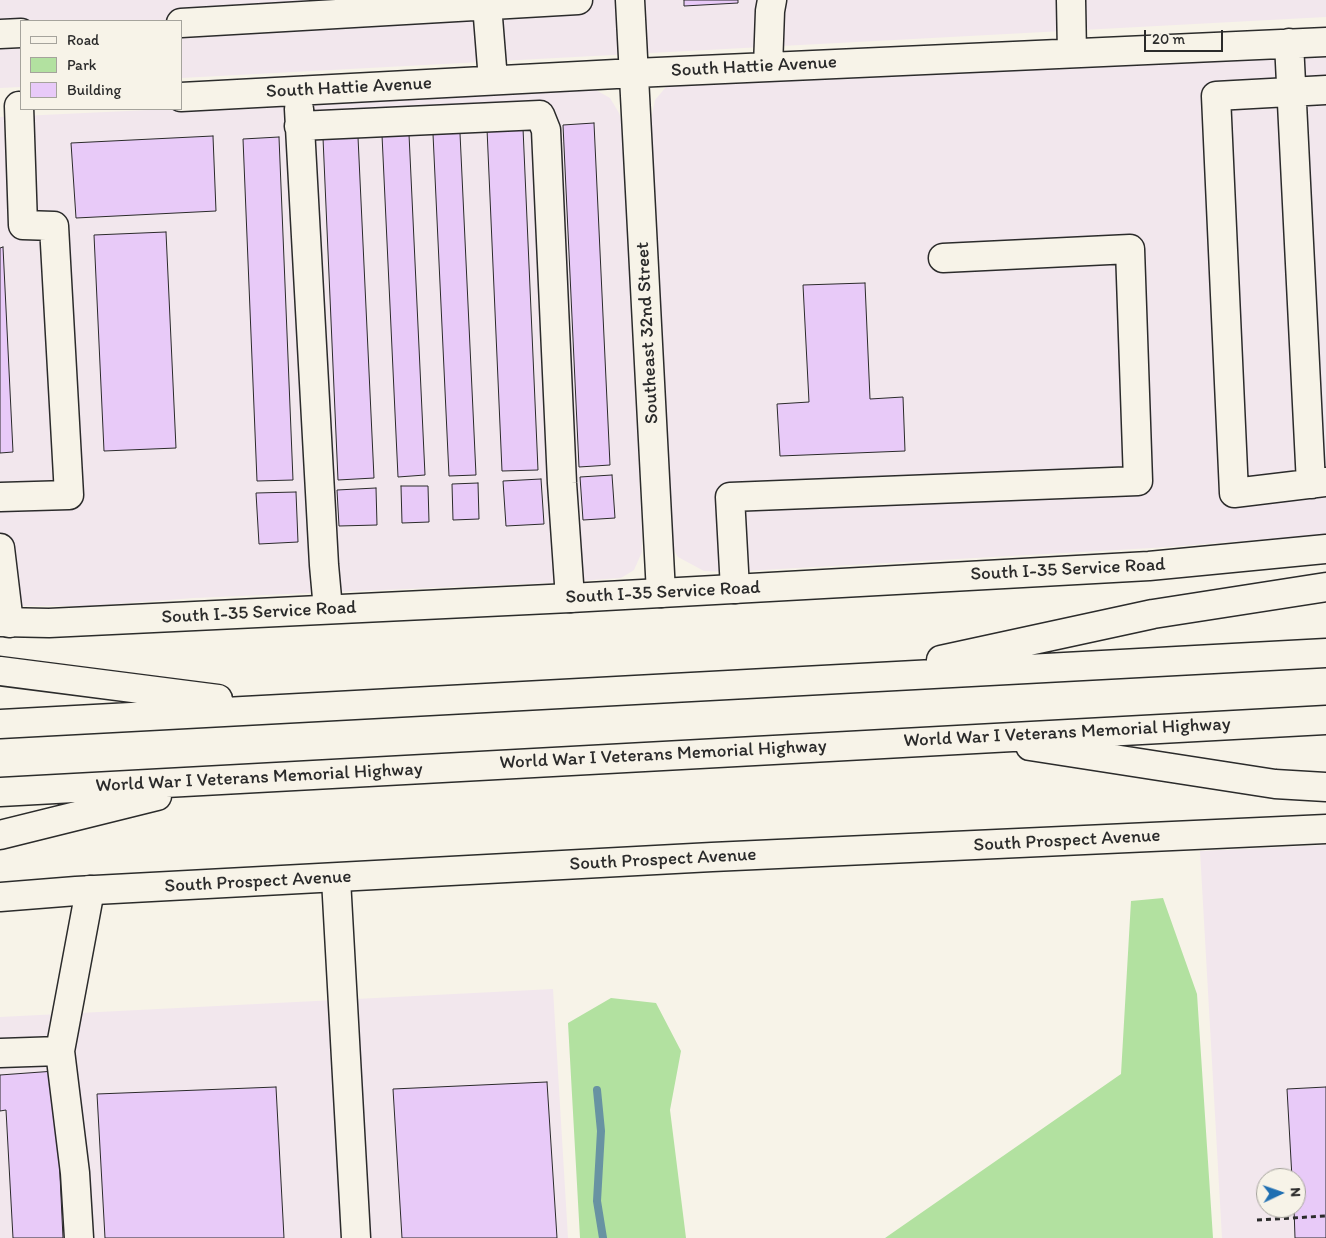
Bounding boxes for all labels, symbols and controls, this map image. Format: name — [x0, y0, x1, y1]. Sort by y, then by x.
legend — [20, 20, 182, 110]
scale bar — [1146, 20, 1225, 52]
text: 20 m — [1152, 30, 1185, 48]
text: Road — [67, 31, 99, 49]
street label: South Hattie Avenue — [670, 51, 838, 83]
text: Park — [67, 56, 97, 74]
street label: South Hattie Avenue — [265, 72, 433, 104]
text: Building — [67, 81, 121, 99]
street label: Southeast 32nd Street — [632, 241, 664, 425]
street label: South I-35 Service Road — [970, 554, 1166, 586]
street label: South I-35 Service Road — [565, 577, 761, 609]
street label: South I-35 Service Road — [161, 597, 357, 629]
street label: World War I Veterans Memorial Highway — [903, 713, 1231, 753]
street label: World War I Veterans Memorial Highway — [499, 735, 827, 775]
street label: World War I Veterans Memorial Highway — [95, 758, 423, 798]
street label: South Prospect Avenue — [973, 825, 1161, 857]
street label: South Prospect Avenue — [569, 844, 757, 876]
street label: South Prospect Avenue — [164, 866, 352, 898]
north arrow — [1256, 1168, 1306, 1218]
text: N — [1287, 1187, 1304, 1197]

